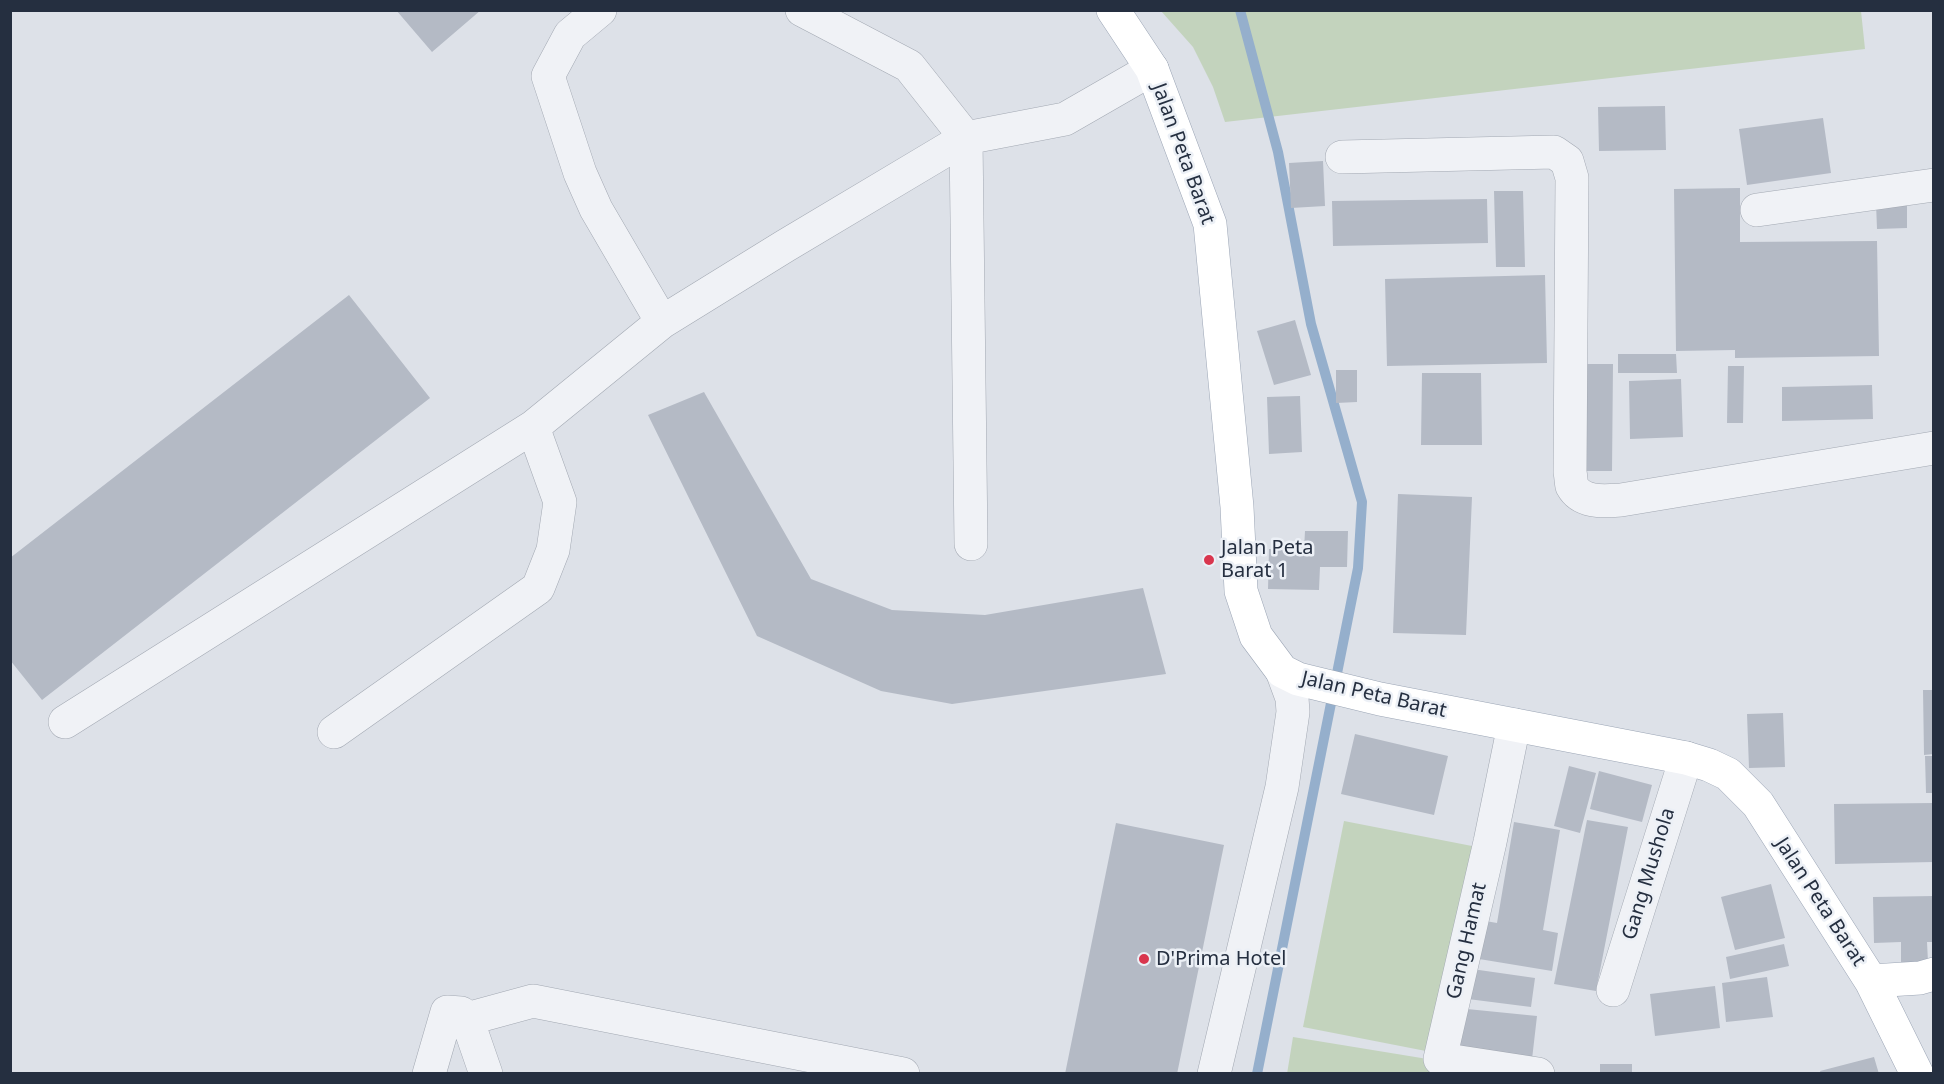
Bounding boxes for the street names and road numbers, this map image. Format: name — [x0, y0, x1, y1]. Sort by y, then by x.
street label: Jalan Peta Barat — [1146, 80, 1220, 228]
street label: Jalan Peta Barat — [1299, 667, 1449, 723]
street label: Gang Mushola — [1618, 805, 1680, 943]
street label: Jalan Peta Barat — [1770, 833, 1870, 971]
street label: Gang Hamat — [1442, 880, 1492, 1002]

